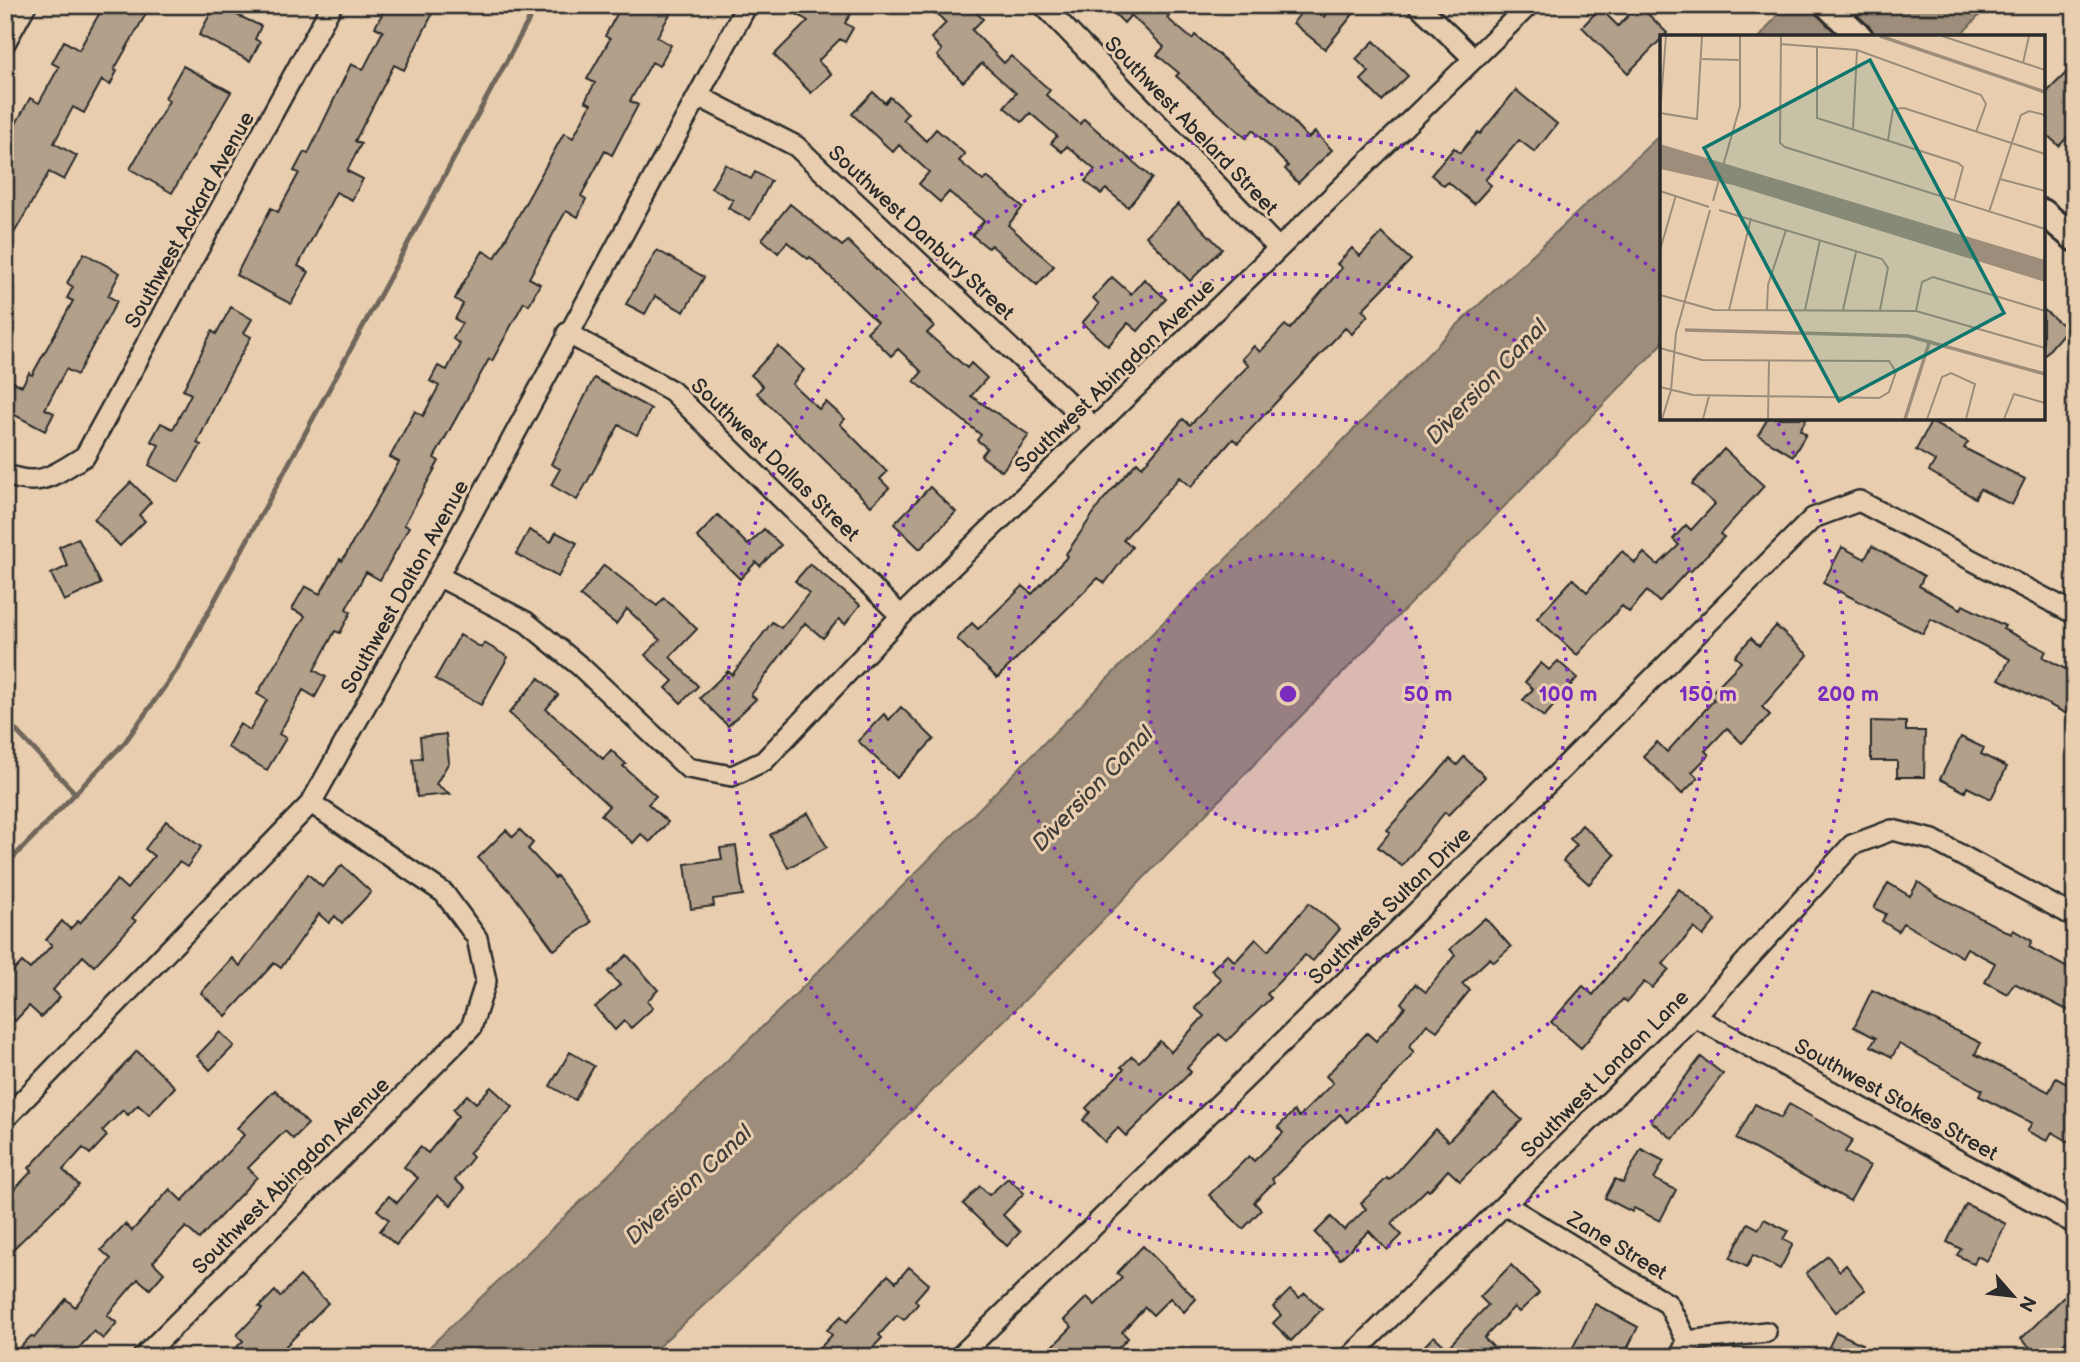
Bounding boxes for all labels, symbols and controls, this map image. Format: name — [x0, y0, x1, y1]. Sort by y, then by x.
street label: Southwest Abelard Street — [1099, 32, 1283, 221]
inset map — [1660, 35, 2045, 420]
street label: Southwest Ackard Avenue — [120, 107, 260, 333]
street label: Southwest Danbury Street — [823, 140, 1019, 326]
street label: Southwest Abingdon Avenue — [1010, 274, 1220, 478]
water label: Diversion Canal — [1420, 313, 1554, 450]
street label: Southwest Dallas Street — [686, 373, 865, 547]
street label: Southwest Dalton Avenue — [336, 476, 474, 698]
centre of rings — [1276, 682, 1300, 706]
text: 50 m — [1404, 682, 1452, 707]
text: 100 m — [1539, 682, 1597, 707]
text: 150 m — [1679, 682, 1737, 707]
text: 200 m — [1817, 682, 1879, 707]
water label: Diversion Canal — [1026, 720, 1160, 857]
street label: Southwest Sultan Drive — [1304, 822, 1476, 990]
street label: Southwest London Lane — [1516, 985, 1694, 1163]
street label: Southwest Stokes Street — [1790, 1034, 2003, 1167]
street label: Southwest Abingdon Avenue — [187, 1072, 395, 1280]
water label: Diversion Canal — [620, 1119, 759, 1251]
street label: Zane Street — [1562, 1206, 1672, 1286]
north arrow — [1979, 1260, 2048, 1330]
text: N — [2013, 1292, 2040, 1315]

